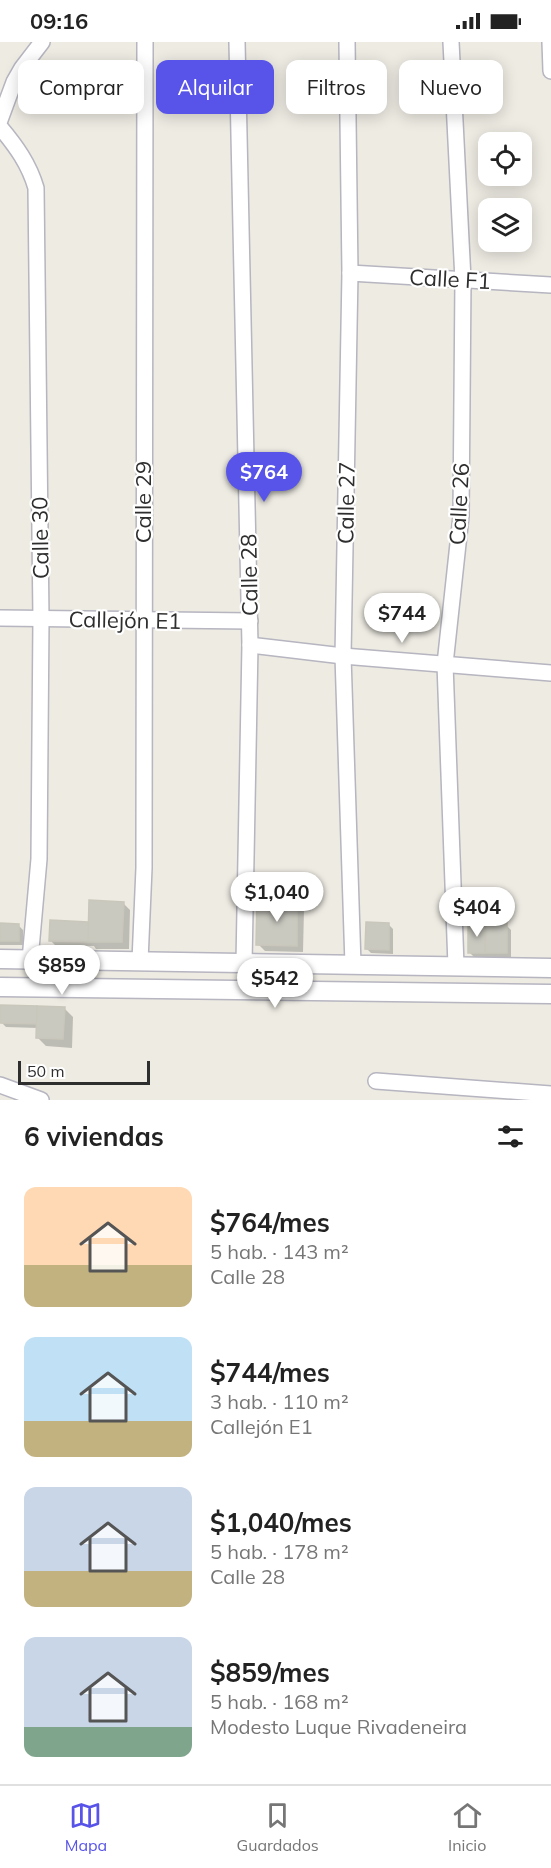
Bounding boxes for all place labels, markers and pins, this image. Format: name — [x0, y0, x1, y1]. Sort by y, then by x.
pin: $764 — [228, 452, 300, 503]
pin: $744 — [366, 593, 438, 644]
pin: $1,040 — [228, 872, 326, 923]
pin: $404 — [441, 887, 513, 938]
pin: $859 — [26, 945, 98, 996]
pin: $542 — [239, 958, 311, 1009]

